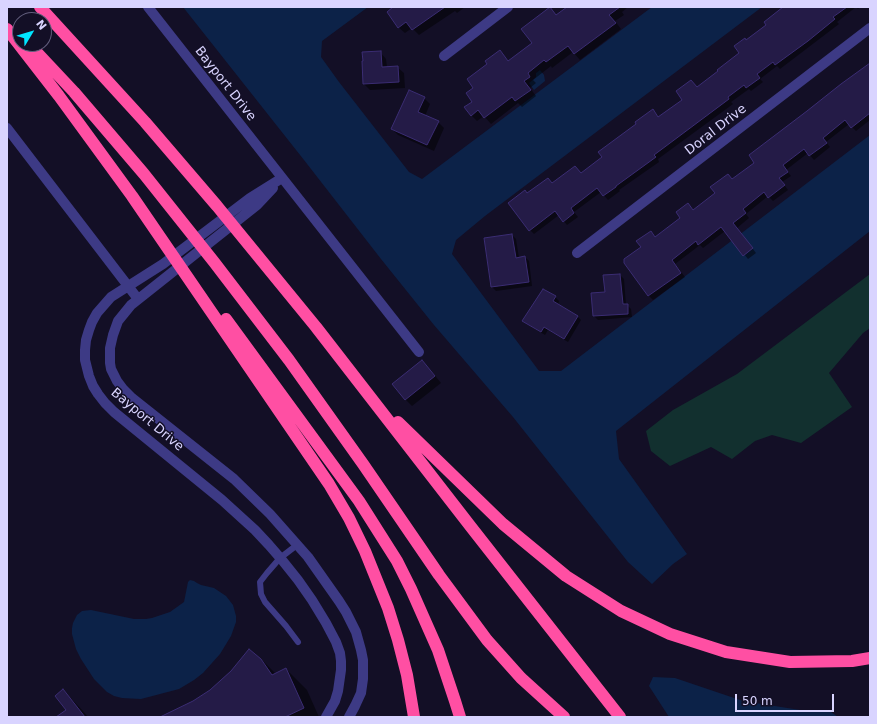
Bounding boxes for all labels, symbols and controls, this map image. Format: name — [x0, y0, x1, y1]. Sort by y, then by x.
north arrow — [12, 12, 52, 52]
text: N — [33, 17, 49, 33]
street label: Bayport Drive — [191, 44, 259, 124]
street label: Doral Drive — [682, 101, 750, 159]
street label: Bayport Drive — [108, 385, 186, 455]
scale bar — [737, 686, 836, 712]
text: 50 m — [742, 694, 773, 708]

